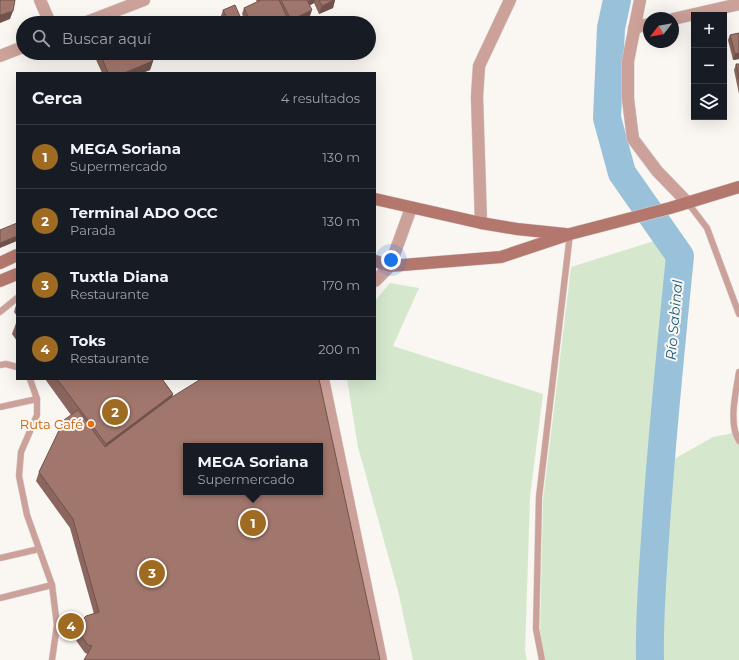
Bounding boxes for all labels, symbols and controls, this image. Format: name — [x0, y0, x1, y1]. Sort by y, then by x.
north arrow — [643, 12, 679, 48]
map controls — [691, 12, 727, 120]
button: + — [691, 12, 727, 48]
search box — [16, 16, 376, 60]
icon: search — [30, 27, 52, 49]
text: Buscar aquí — [62, 29, 151, 48]
button: − — [691, 48, 727, 84]
button: layers — [691, 84, 727, 120]
text: Cerca — [32, 88, 82, 108]
text: 4 resultados — [281, 90, 360, 106]
text: MEGA Soriana — [70, 139, 181, 158]
text: 1 — [42, 149, 48, 165]
text: 130 m — [322, 149, 360, 165]
text: Supermercado — [70, 158, 167, 174]
text: Terminal ADO OCC — [70, 203, 218, 222]
text: 2 — [41, 213, 49, 229]
text: 130 m — [322, 213, 360, 229]
text: Parada — [70, 222, 116, 238]
your location — [381, 250, 401, 270]
text: Tuxtla Diana — [70, 267, 169, 286]
text: 3 — [41, 277, 49, 293]
text: 170 m — [322, 277, 360, 293]
water label: Río Sabinal — [662, 279, 686, 361]
text: Restaurante — [70, 286, 149, 302]
text: Toks — [70, 331, 106, 350]
text: 4 — [41, 341, 49, 357]
text: 200 m — [318, 341, 360, 357]
text: Restaurante — [70, 350, 149, 366]
pin: 2 — [102, 397, 128, 427]
place label: Ruta Café — [20, 416, 83, 432]
marker: Ruta Café — [86, 419, 96, 429]
popup — [183, 443, 323, 495]
text: MEGA Soriana — [198, 452, 308, 471]
text: Supermercado — [198, 471, 295, 487]
pin: 1 — [240, 508, 266, 538]
pin: 3 — [139, 558, 165, 588]
pin: 4 — [58, 611, 84, 641]

